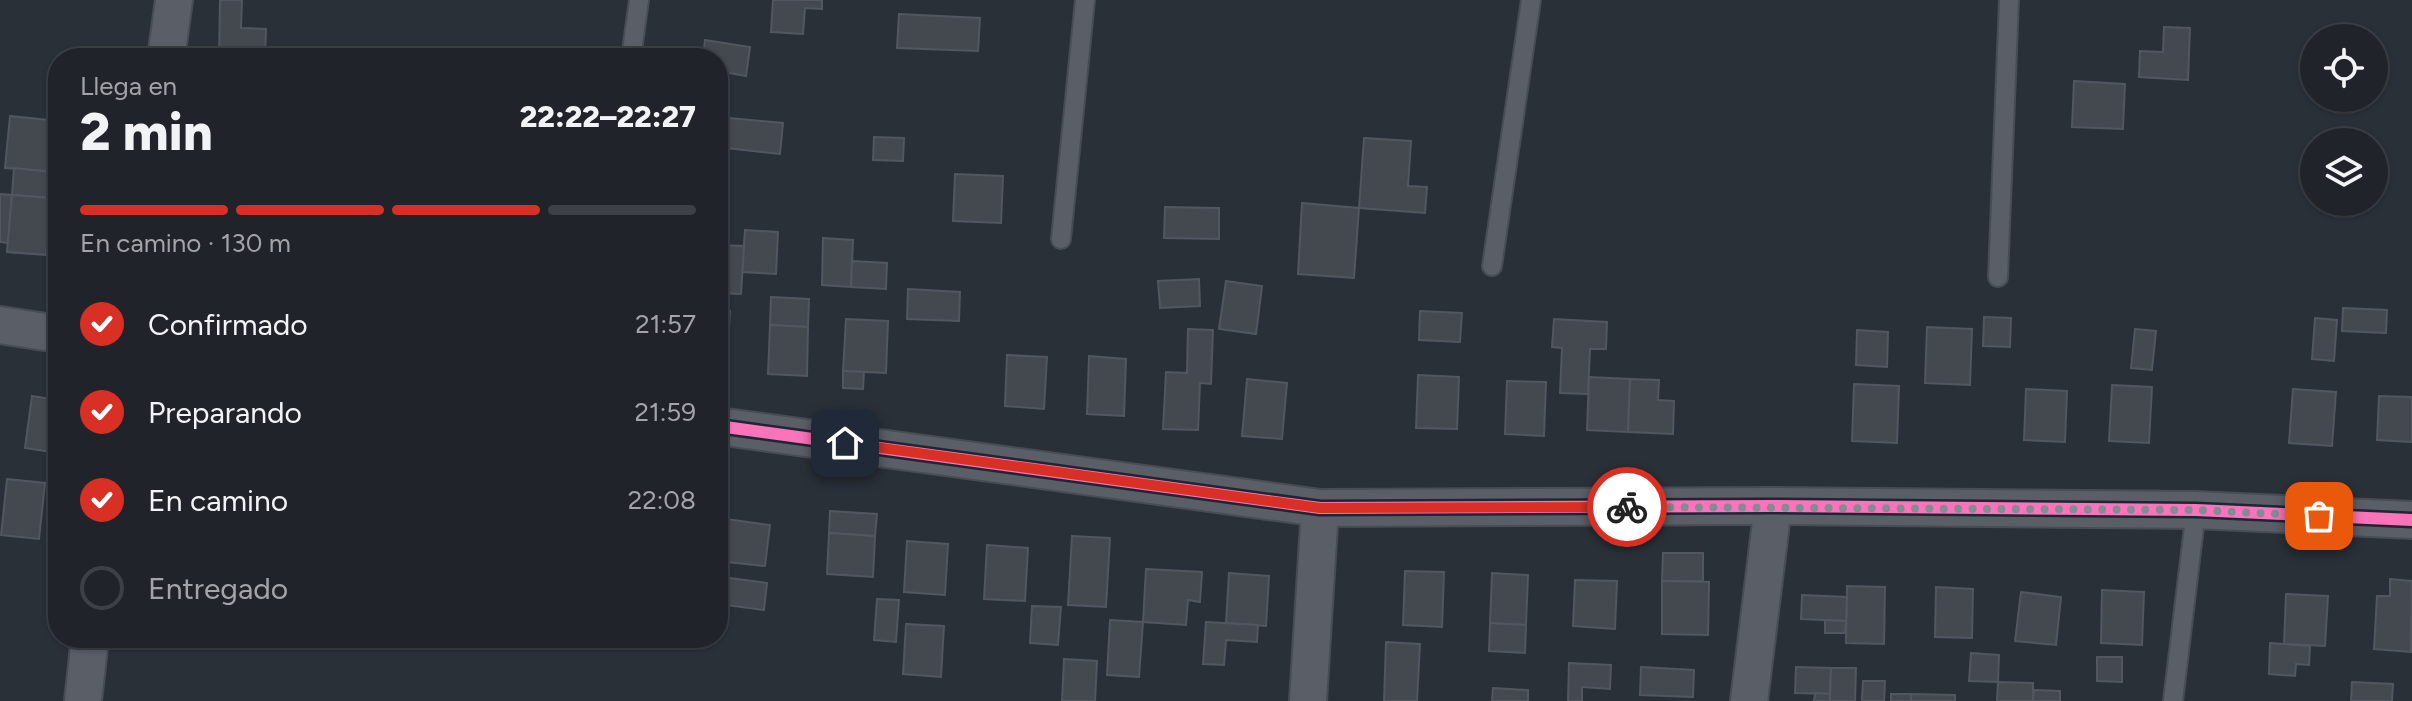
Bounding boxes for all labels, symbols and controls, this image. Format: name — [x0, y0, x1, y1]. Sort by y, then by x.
map controls — [2300, 24, 2388, 216]
button: locate — [2300, 24, 2388, 112]
text: Llega en — [80, 70, 177, 102]
text: 22:22–22:27 — [520, 98, 696, 135]
text: 2 min — [80, 101, 213, 163]
button: layers — [2300, 128, 2388, 216]
text: En camino · 130 m — [80, 227, 291, 259]
icon: check — [80, 302, 124, 346]
text: Confirmado — [148, 306, 308, 343]
text: 21:57 — [635, 308, 696, 340]
icon: check — [80, 390, 124, 434]
text: Preparando — [148, 394, 302, 431]
text: 21:59 — [634, 396, 696, 428]
pin — [811, 409, 879, 477]
icon: home — [823, 421, 867, 465]
courier — [1587, 467, 1667, 547]
icon: check — [80, 478, 124, 522]
text: En camino — [148, 482, 288, 519]
pin — [2285, 482, 2353, 550]
text: 22:08 — [628, 484, 696, 516]
icon: bike — [1605, 485, 1649, 529]
icon: bag — [2297, 494, 2341, 538]
text: Entregado — [148, 570, 288, 607]

